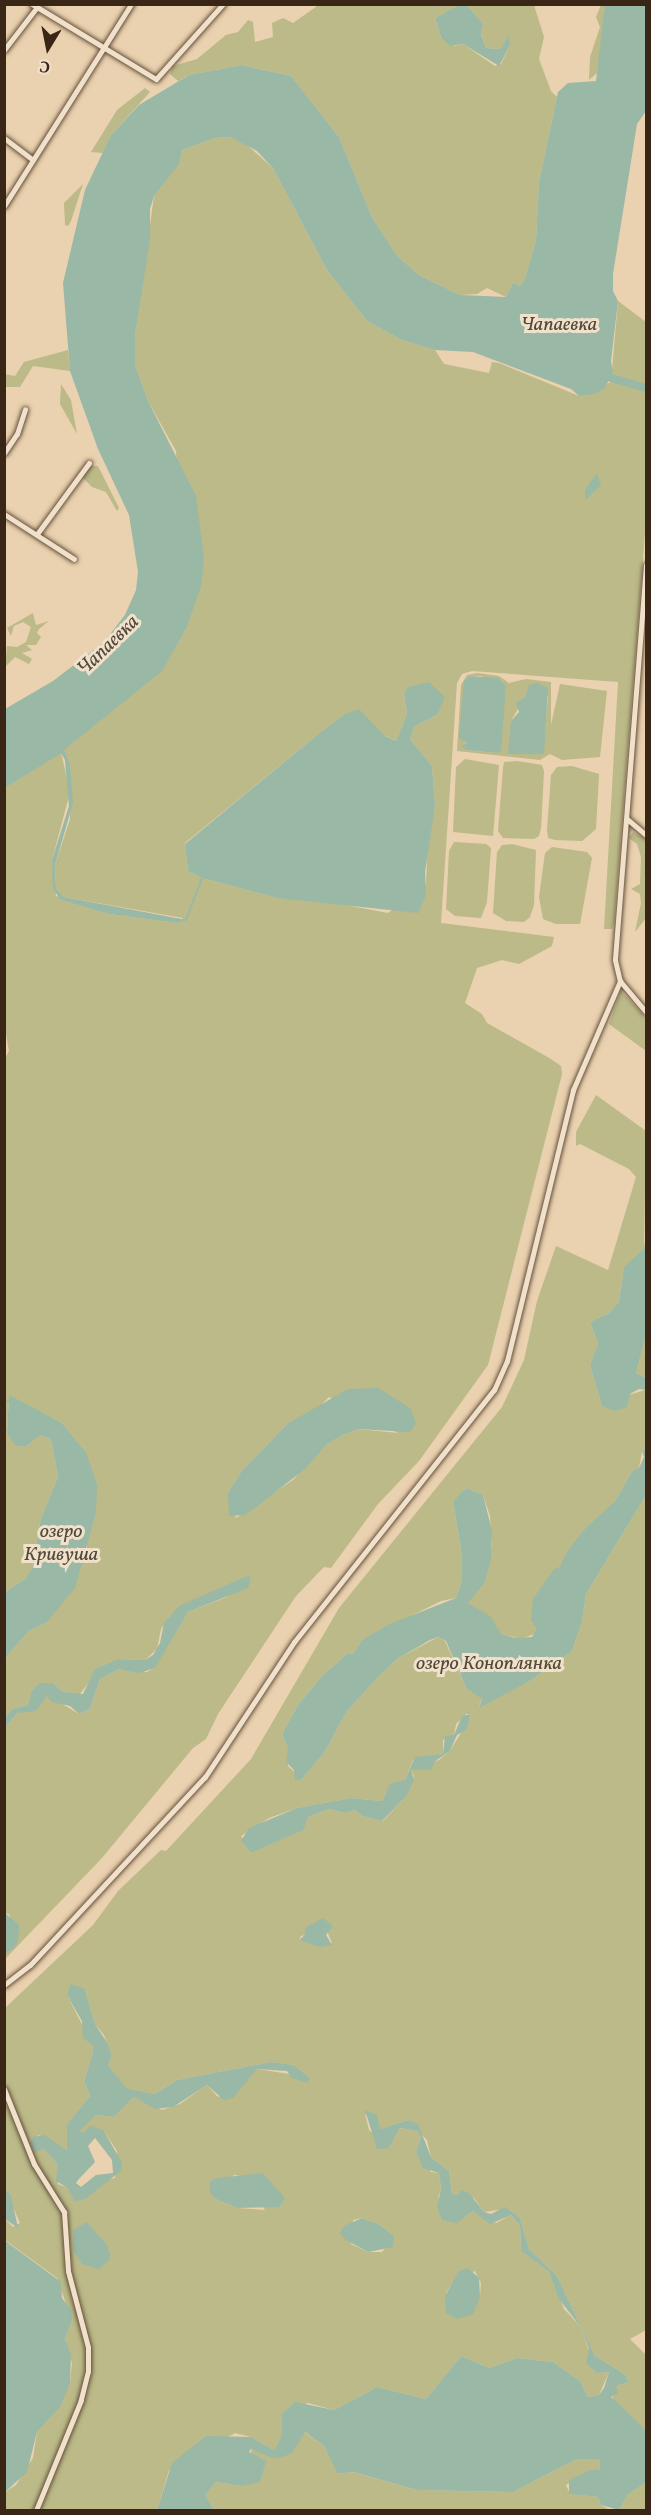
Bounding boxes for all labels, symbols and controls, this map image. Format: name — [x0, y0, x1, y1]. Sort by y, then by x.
north arrow — [18, 18, 78, 78]
text: С — [38, 54, 52, 77]
water label: Чапаевка — [521, 313, 597, 337]
water label: Чапаевка — [73, 611, 145, 681]
water label: озеро Кривуша — [24, 1521, 98, 1568]
water label: озеро Коноплянка — [416, 1652, 562, 1676]

